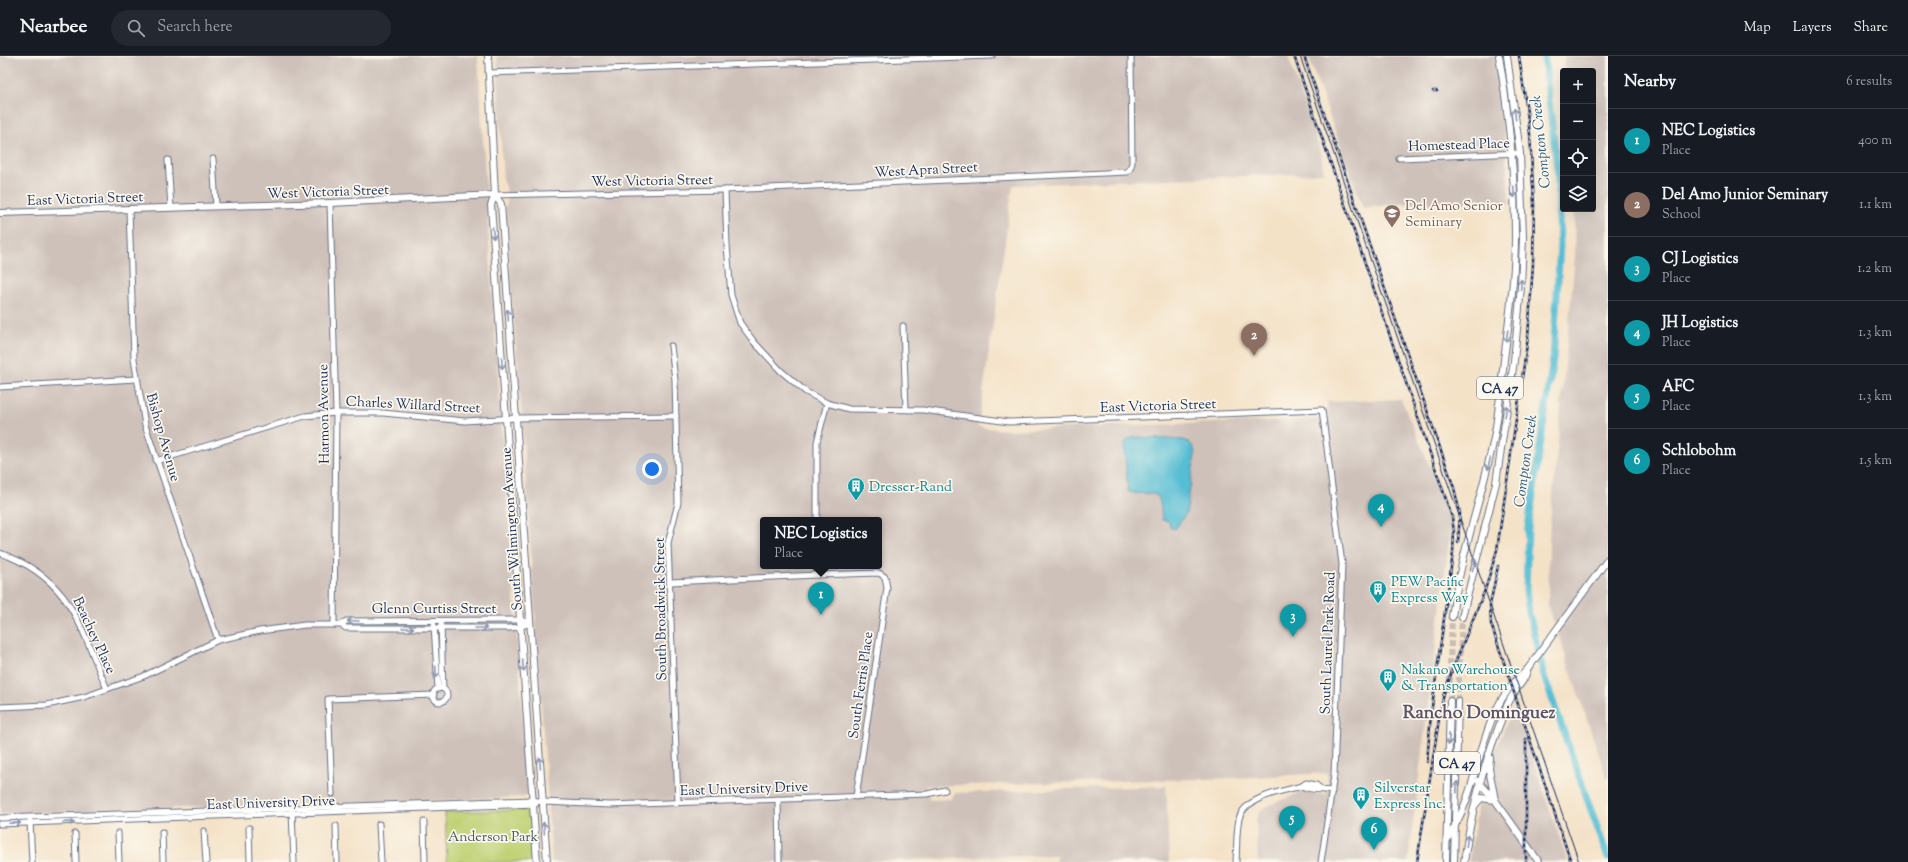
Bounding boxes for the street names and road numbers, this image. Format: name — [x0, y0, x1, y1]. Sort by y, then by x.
street label: Homestead Place — [1408, 134, 1510, 158]
street label: West Apra Street — [874, 158, 979, 184]
street label: West Victoria Street — [591, 171, 713, 193]
street label: West Victoria Street — [267, 181, 390, 205]
street label: East Victoria Street — [27, 188, 144, 212]
street label: Harmon Avenue — [314, 364, 336, 464]
road number: CA 47 — [1477, 377, 1523, 399]
street label: Bishop Avenue — [140, 391, 184, 484]
street label: Charles Willard Street — [345, 392, 481, 420]
street label: East Victoria Street — [1100, 395, 1217, 419]
street label: South Wilmington Avenue — [497, 447, 529, 611]
street label: South Broadwick Street — [651, 537, 673, 681]
street label: South Laurel Park Road — [1317, 571, 1341, 715]
street label: Beachey Place — [67, 594, 120, 678]
street label: Glenn Curtiss Street — [372, 600, 496, 620]
street label: South Ferris Place — [845, 630, 879, 740]
road number: CA 47 — [1434, 752, 1480, 774]
street label: East University Drive — [680, 778, 809, 802]
street label: East University Drive — [207, 792, 336, 816]

